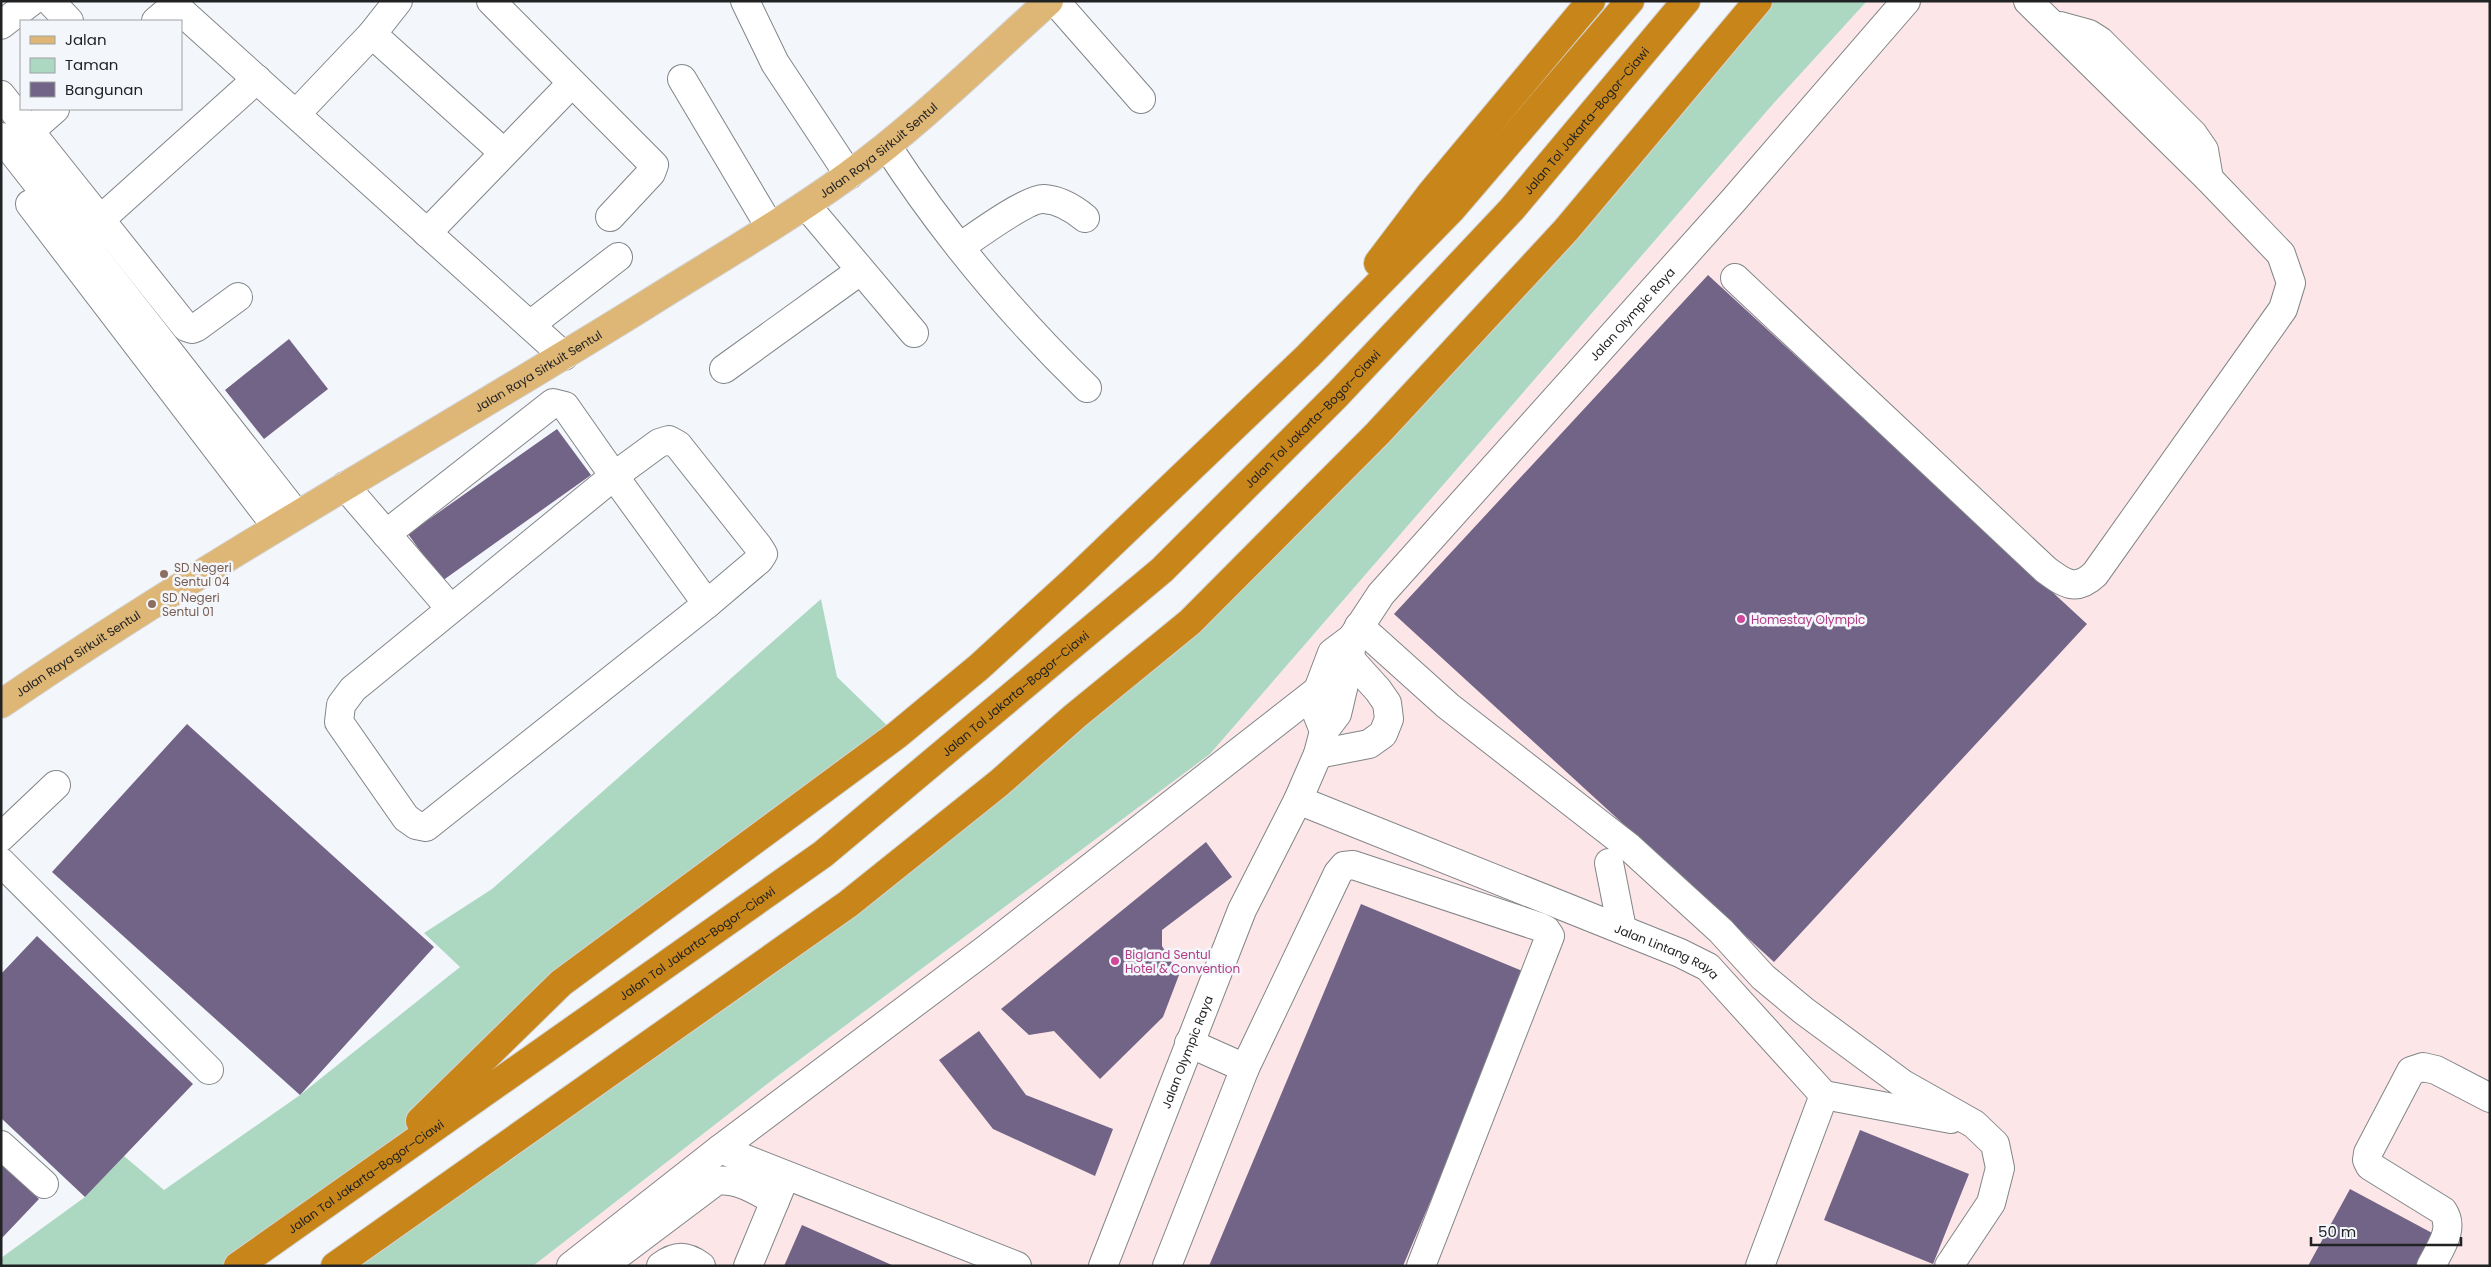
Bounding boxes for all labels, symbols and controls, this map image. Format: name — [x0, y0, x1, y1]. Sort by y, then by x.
legend — [20, 20, 182, 110]
text: Jalan — [65, 29, 107, 50]
street label: Jalan Tol Jakarta–Bogor–Ciawi — [1519, 43, 1653, 198]
text: Taman — [65, 54, 118, 75]
text: Bangunan — [65, 79, 143, 100]
street label: Jalan Raya Sirkuit Sentul — [816, 98, 941, 202]
street label: Jalan Olympic Raya — [1586, 263, 1678, 364]
street label: Jalan Raya Sirkuit Sentul — [471, 326, 605, 416]
street label: Jalan Tol Jakarta–Bogor–Ciawi — [1241, 346, 1384, 491]
place label: SD Negeri Sentul 04 — [174, 559, 232, 590]
marker: SD Negeri Sentul 04 — [158, 568, 170, 580]
place label: SD Negeri Sentul 01 — [162, 589, 220, 620]
marker: SD Negeri Sentul 01 — [146, 598, 158, 610]
street label: Jalan Raya Sirkuit Sentul — [12, 606, 143, 700]
place label: Homestay Olympic — [1751, 611, 1865, 628]
marker: Homestay Olympic — [1735, 613, 1747, 625]
street label: Jalan Tol Jakarta–Bogor–Ciawi — [938, 626, 1092, 760]
street label: Jalan Tol Jakarta–Bogor–Ciawi — [615, 882, 778, 1004]
street label: Jalan Lintang Raya — [1612, 919, 1723, 983]
place label: Bigland Sentul Hotel & Convention — [1125, 946, 1240, 977]
marker: Bigland Sentul Hotel & Convention — [1109, 955, 1121, 967]
street label: Jalan Olympic Raya — [1157, 993, 1216, 1111]
street label: Jalan Tol Jakarta–Bogor–Ciawi — [284, 1115, 447, 1237]
scale bar — [2311, 1214, 2461, 1246]
text: 50 m — [2318, 1221, 2356, 1242]

